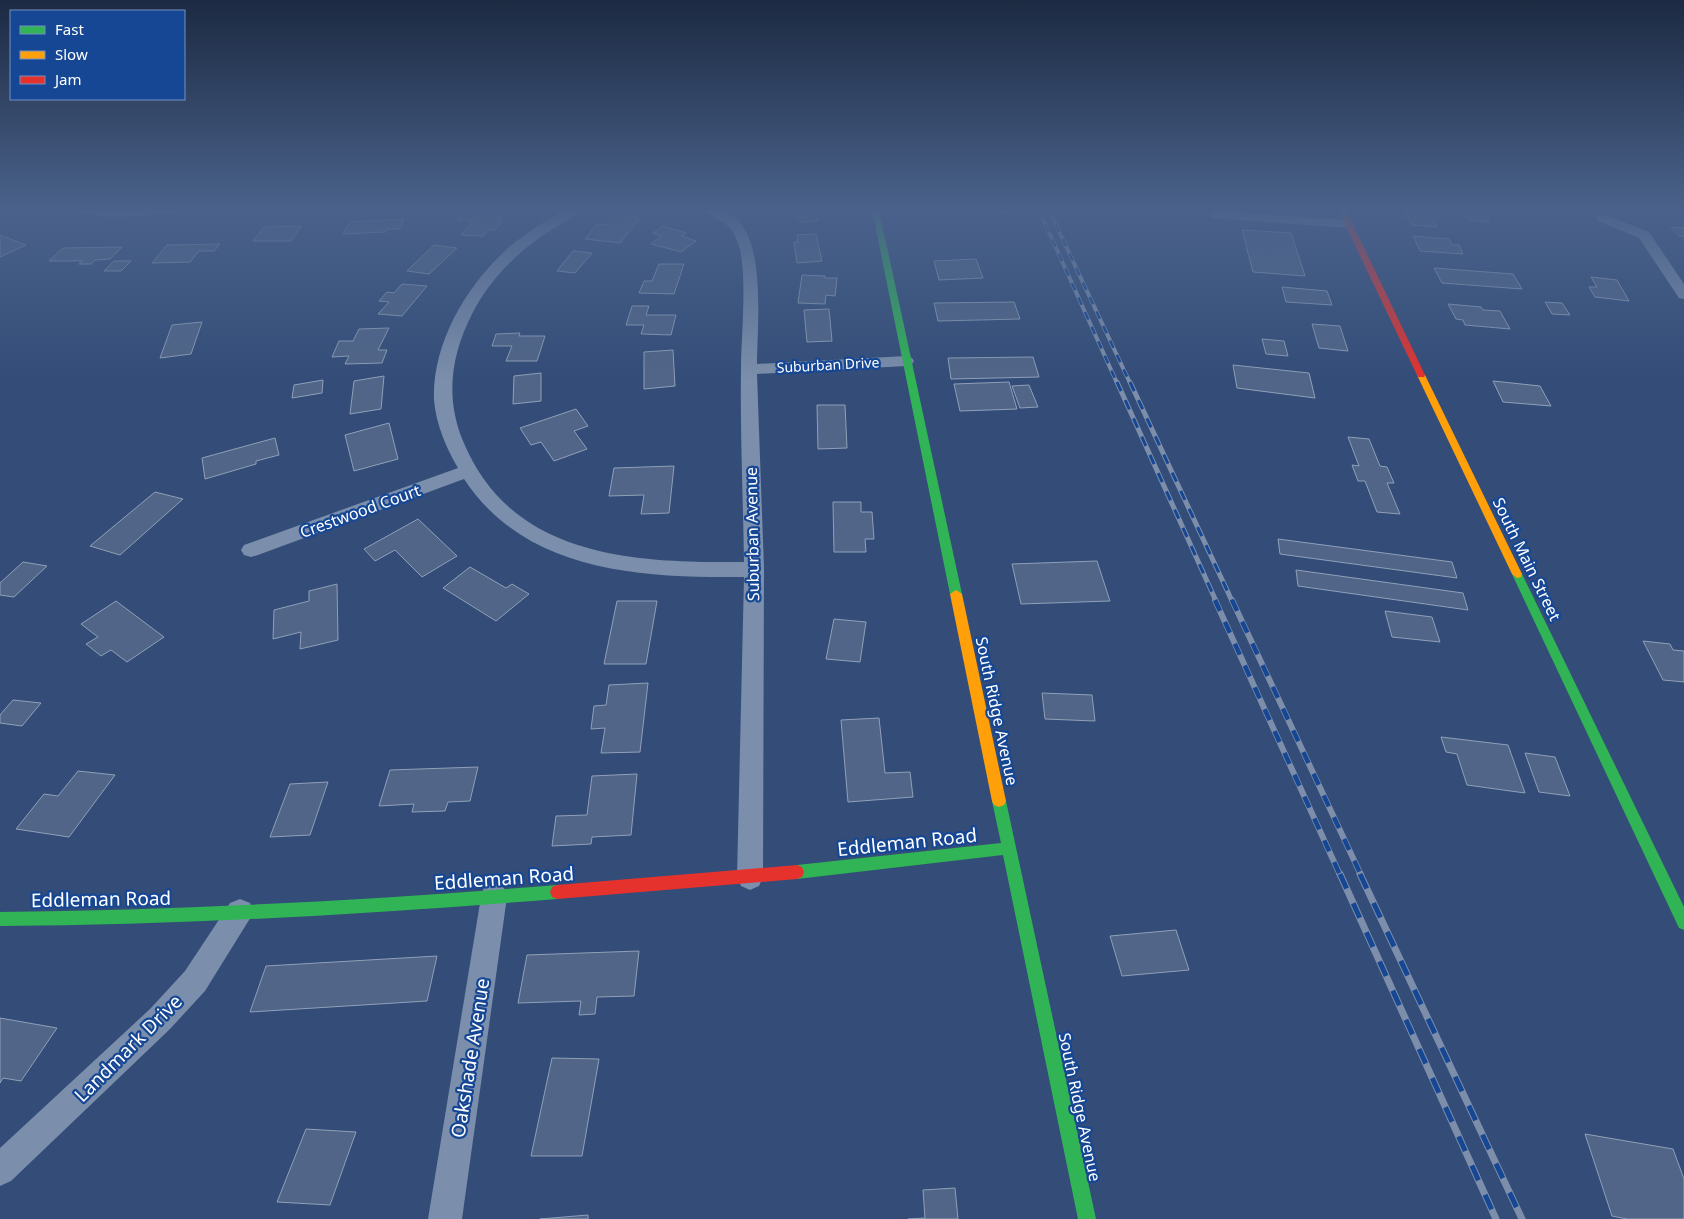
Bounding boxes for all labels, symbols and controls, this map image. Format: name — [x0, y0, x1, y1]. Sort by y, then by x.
legend — [10, 10, 185, 100]
text: Fast — [55, 19, 84, 39]
text: Slow — [55, 44, 88, 64]
text: Jam — [53, 69, 82, 89]
street label: Suburban Drive — [776, 352, 880, 377]
street label: Suburban Avenue — [740, 467, 764, 601]
street label: Crestwood Court — [297, 479, 424, 543]
street label: South Main Street — [1488, 494, 1566, 624]
street label: South Ridge Avenue — [971, 635, 1023, 787]
street label: Eddleman Road — [836, 822, 978, 862]
street label: Eddleman Road — [433, 860, 575, 896]
street label: Eddleman Road — [31, 885, 171, 913]
street label: Oakshade Avenue — [445, 976, 495, 1140]
street label: Landmark Drive — [68, 988, 188, 1108]
street label: South Ridge Avenue — [1054, 1031, 1106, 1183]

